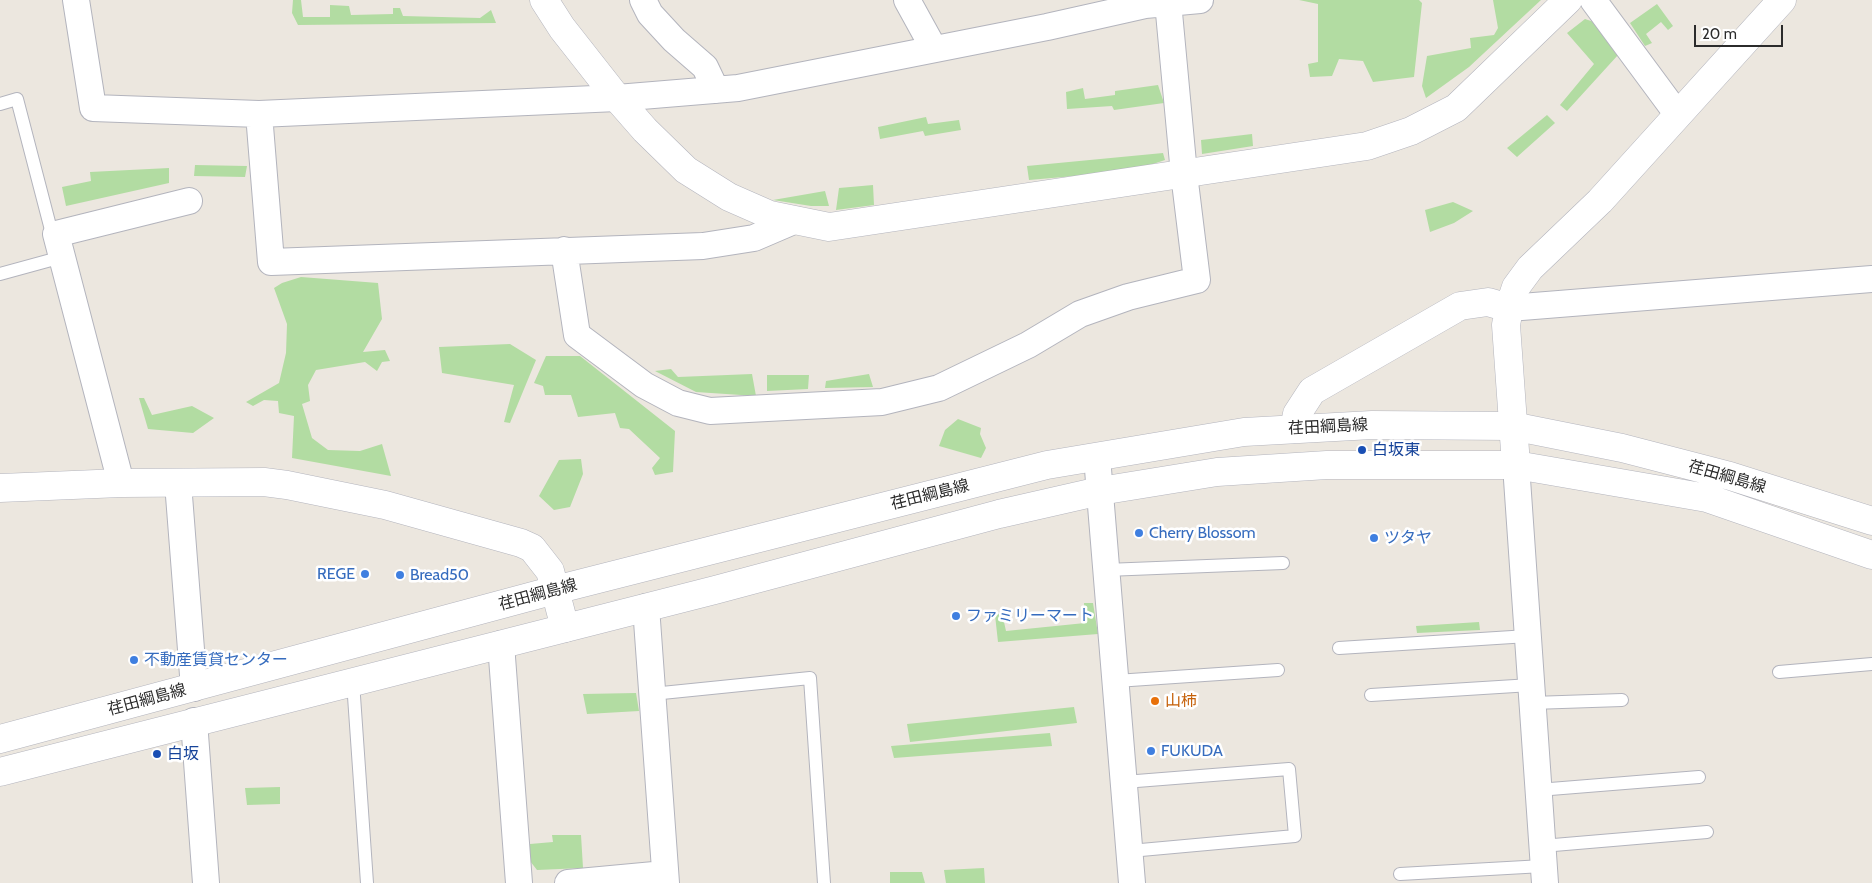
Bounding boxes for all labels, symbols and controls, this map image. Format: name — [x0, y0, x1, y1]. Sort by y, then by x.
scale bar — [1697, 15, 1786, 47]
text: 20 m — [1702, 25, 1737, 43]
street label: 荏田綱島線 — [1288, 415, 1368, 439]
place label: 白坂東 — [1372, 440, 1420, 460]
marker: 白坂東 — [1356, 444, 1368, 456]
street label: 荏田綱島線 — [1686, 457, 1768, 497]
street label: 荏田綱島線 — [889, 476, 971, 514]
place label: Cherry Blossom — [1149, 523, 1256, 543]
marker: Cherry Blossom — [1133, 527, 1145, 539]
place label: ツタヤ — [1384, 528, 1432, 548]
marker: ツタヤ — [1368, 532, 1380, 544]
place label: REGE — [317, 564, 355, 584]
place label: Bread50 — [410, 565, 469, 585]
marker: REGE — [359, 568, 371, 580]
marker: Bread50 — [394, 569, 406, 581]
street label: 荏田綱島線 — [497, 575, 579, 615]
place label: ファミリーマート — [966, 606, 1094, 626]
marker: ファミリーマート — [950, 610, 962, 622]
place label: 不動産賃貸センター — [144, 650, 288, 670]
marker: 不動産賃貸センター — [128, 654, 140, 666]
street label: 荏田綱島線 — [106, 680, 188, 720]
place label: 山柿 — [1165, 691, 1197, 711]
marker: 山柿 — [1149, 695, 1161, 707]
place label: FUKUDA — [1161, 741, 1223, 761]
place label: 白坂 — [167, 744, 199, 764]
marker: FUKUDA — [1145, 745, 1157, 757]
marker: 白坂 — [151, 748, 163, 760]

